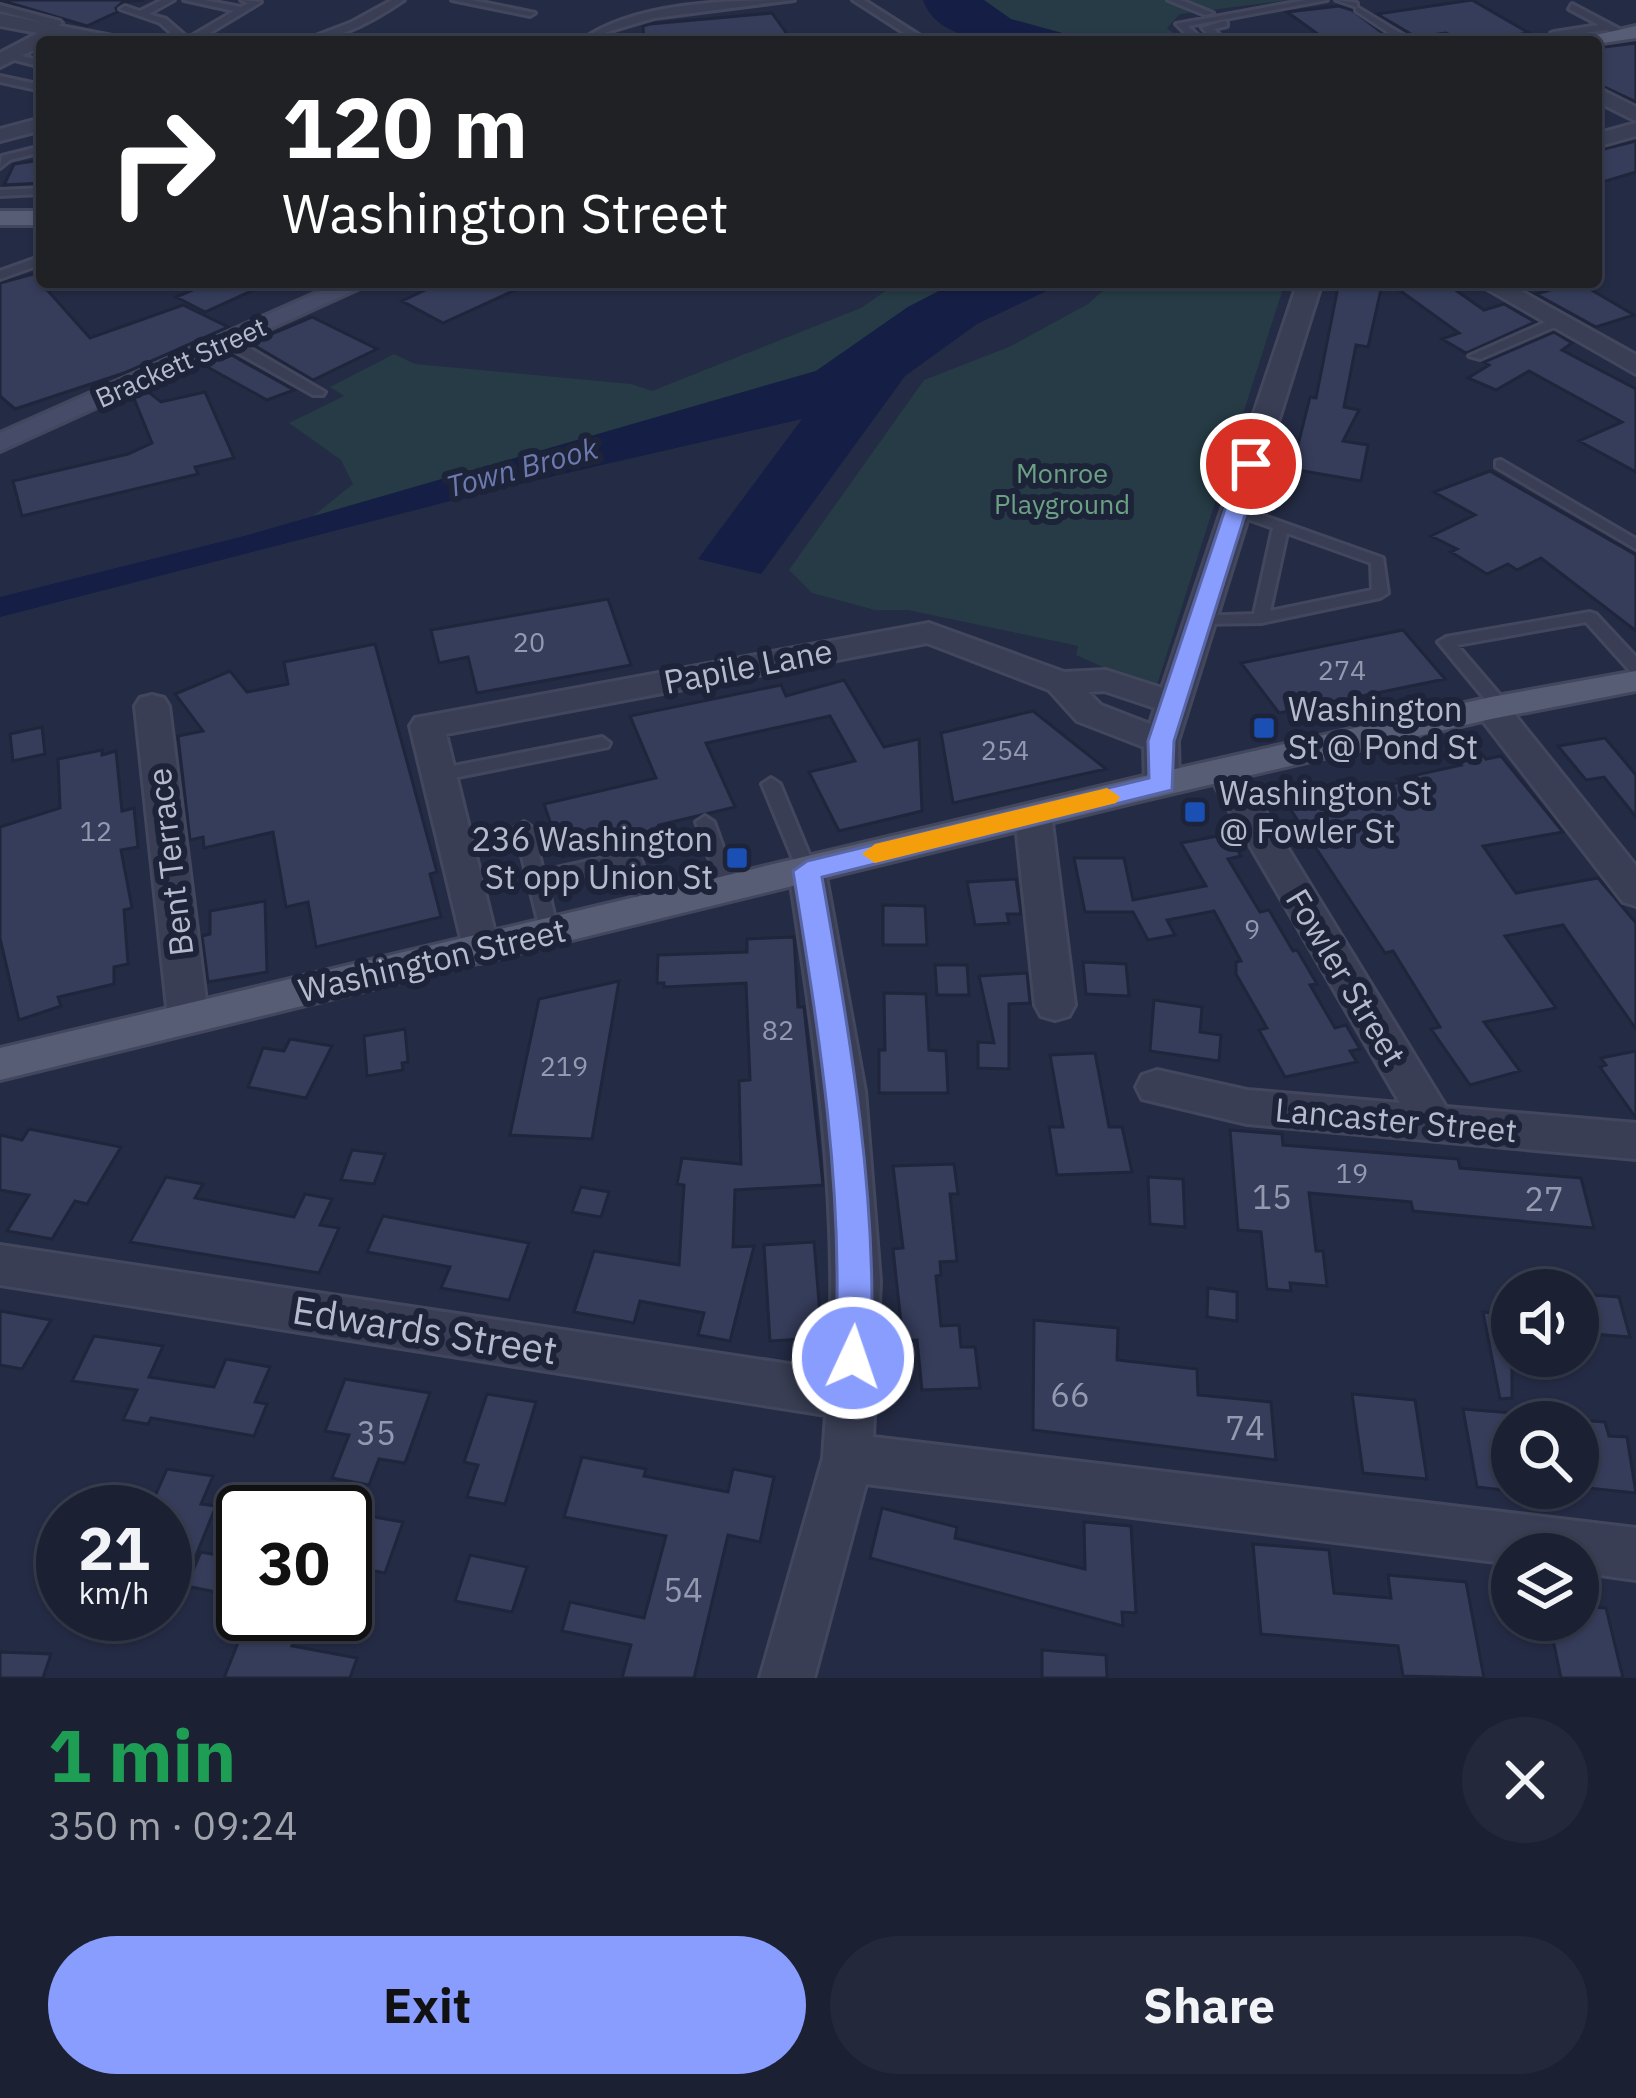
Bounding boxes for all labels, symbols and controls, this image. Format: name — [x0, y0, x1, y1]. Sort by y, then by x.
text: 120 m — [282, 72, 528, 181]
icon: right — [84, 84, 240, 240]
text: Washington Street — [282, 178, 729, 248]
street label: Brackett Street — [90, 308, 271, 415]
pin — [1200, 413, 1302, 515]
water label: Town Brook — [442, 428, 602, 505]
icon: arrive — [1218, 431, 1284, 497]
park label: Monroe Playground — [994, 455, 1130, 521]
house number: 20 — [513, 624, 545, 659]
street label: Papile Lane — [660, 628, 836, 703]
house number: 274 — [1318, 652, 1366, 687]
place label: Washington St @ Pond St — [1288, 687, 1478, 768]
marker: Washington St @ Pond St — [1251, 715, 1277, 741]
house number: 254 — [981, 732, 1029, 767]
street label: Bent Terrace — [137, 766, 202, 958]
place label: Washington St @ Fowler St — [1219, 771, 1432, 852]
marker: Washington St @ Fowler St — [1182, 799, 1208, 825]
house number: 12 — [80, 813, 112, 848]
place label: 236 Washington St opp Union St — [471, 817, 713, 898]
marker: 236 Washington St opp Union St — [724, 845, 750, 871]
street label: Fowler Street — [1277, 880, 1416, 1073]
street label: Washington Street — [294, 908, 570, 1011]
house number: 9 — [1244, 911, 1260, 946]
house number: 82 — [762, 1012, 794, 1047]
house number: 219 — [540, 1048, 588, 1083]
street label: Lancaster Street — [1273, 1087, 1519, 1152]
house number: 19 — [1336, 1155, 1368, 1190]
house number: 15 — [1252, 1175, 1292, 1218]
house number: 27 — [1524, 1177, 1564, 1220]
map controls — [1491, 1269, 1599, 1641]
button: sound — [1491, 1269, 1599, 1377]
street label: Edwards Street — [289, 1283, 561, 1376]
position arrow — [790, 1295, 916, 1421]
house number: 66 — [1050, 1373, 1090, 1416]
button: search — [1491, 1401, 1599, 1509]
house number: 74 — [1225, 1406, 1265, 1449]
house number: 35 — [356, 1411, 396, 1454]
speed limit sign: 30 — [216, 1485, 372, 1641]
text: 21 — [78, 1508, 150, 1587]
button: layers — [1491, 1533, 1599, 1641]
house number: 54 — [663, 1568, 703, 1611]
text: km/h — [79, 1573, 149, 1612]
text: 1 min — [48, 1708, 236, 1802]
button: close — [1462, 1717, 1588, 1843]
text: 350 m · 09:24 — [48, 1800, 298, 1851]
button: Exit — [48, 1936, 806, 2074]
button: Share — [830, 1936, 1588, 2074]

